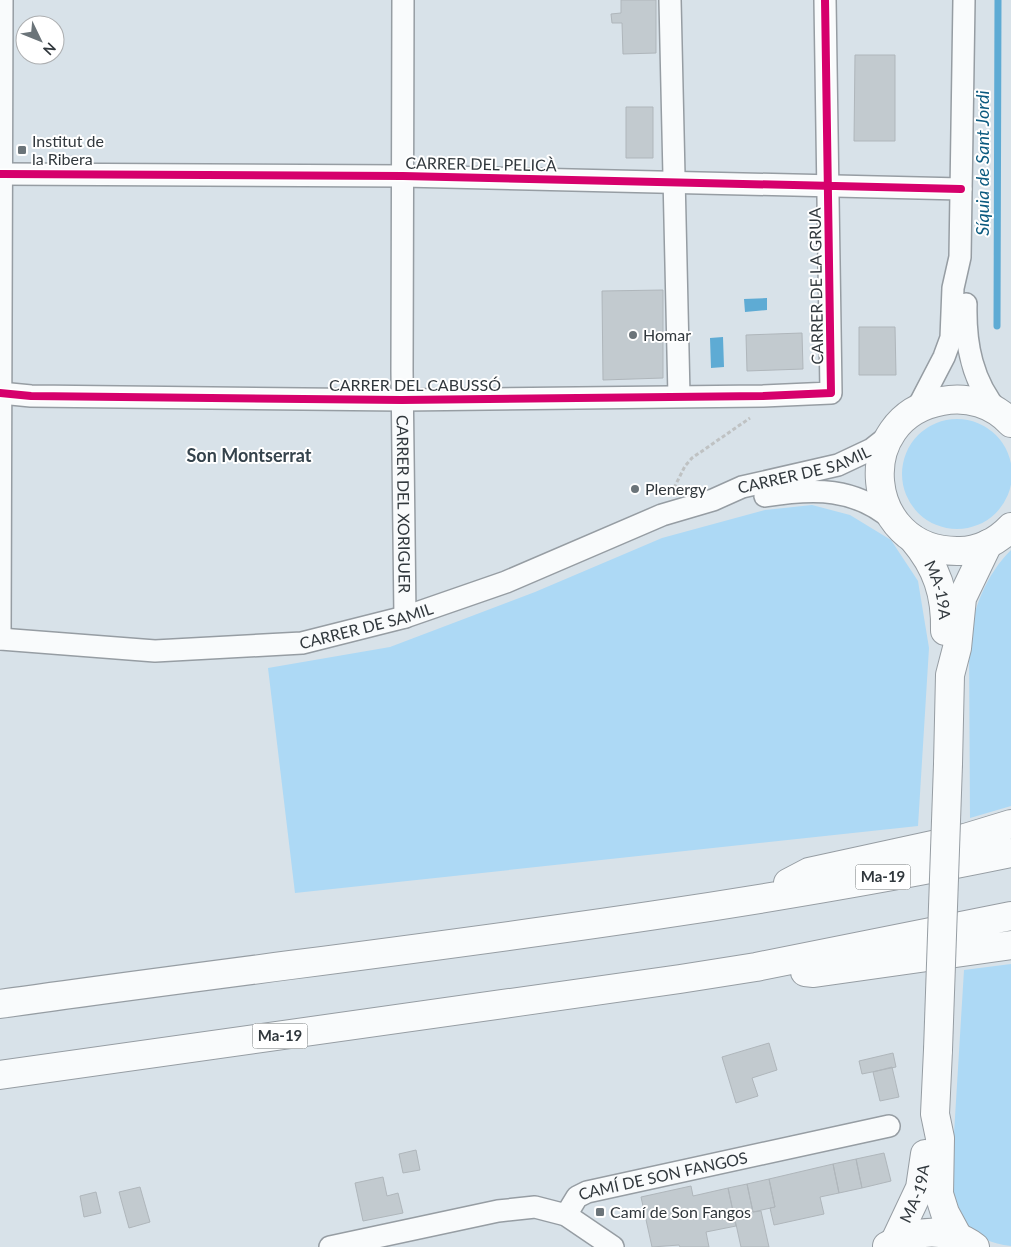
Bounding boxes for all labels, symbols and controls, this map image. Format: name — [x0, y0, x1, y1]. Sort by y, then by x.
north arrow — [15, 15, 65, 65]
text: N — [40, 39, 60, 59]
water label: Síquia de Sant Jordi — [971, 90, 993, 236]
place label: Institut de la Ribera — [32, 131, 104, 168]
marker: Institut de la Ribera — [16, 144, 28, 156]
street label: CARRER DEL PELICÀ — [405, 153, 557, 174]
street label: CARRER DE LA GRUA — [805, 207, 826, 365]
place label: Homar — [643, 325, 691, 344]
marker: Homar — [627, 329, 639, 341]
street label: CARRER DEL CABUSSÓ — [329, 375, 501, 394]
street label: CARRER DEL XORIGUER — [394, 415, 415, 593]
street label: CARRER DE SAMIL — [736, 441, 873, 497]
district label: Son Montserrat — [186, 444, 312, 466]
place label: Plenergy — [645, 479, 707, 498]
marker: Plenergy — [629, 483, 641, 495]
street label: MA-19A — [921, 557, 955, 620]
street label: CARRER DE SAMIL — [297, 598, 435, 652]
road number: Ma-19 — [856, 864, 910, 890]
road number: Ma-19 — [252, 1024, 308, 1048]
street label: CAMÍ DE SON FANGOS — [575, 1147, 749, 1204]
street label: MA-19A — [895, 1163, 932, 1225]
place label: Camí de Son Fangos — [610, 1202, 751, 1221]
marker: Camí de Son Fangos — [594, 1206, 606, 1218]

